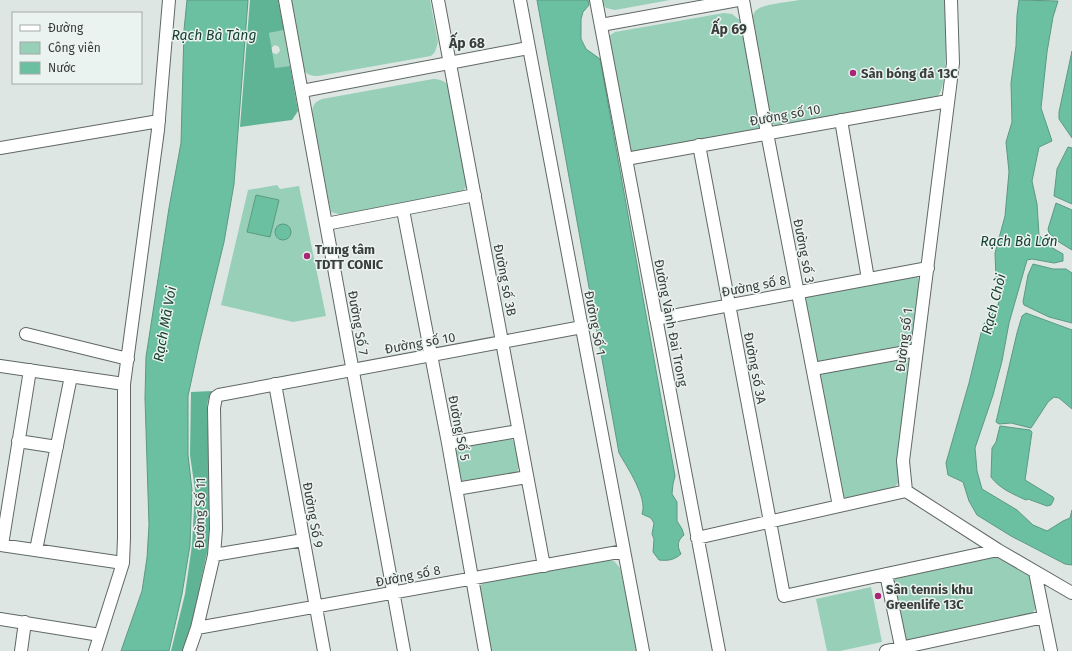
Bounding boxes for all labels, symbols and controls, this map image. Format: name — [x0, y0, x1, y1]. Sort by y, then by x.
legend — [12, 12, 142, 84]
district label: Ấp 69 — [710, 17, 747, 38]
text: Đường — [48, 21, 84, 35]
water label: Rạch Bà Tàng — [171, 27, 257, 44]
district label: Ấp 68 — [448, 31, 485, 52]
text: Công viên — [48, 41, 101, 55]
text: Nước — [48, 61, 76, 75]
place label: Sân bóng đá 13C — [861, 66, 958, 81]
marker: Sân bóng đá 13C — [848, 68, 858, 78]
street label: Đường số 10 — [748, 101, 822, 129]
street label: Đường số 3 — [790, 218, 818, 284]
water label: Rạch Bà Lớn — [980, 233, 1058, 250]
place label: Trung tâm TDTT CONIC — [315, 242, 384, 272]
street label: Đường số 3B — [491, 243, 519, 317]
marker: Trung tâm TDTT CONIC — [302, 251, 312, 261]
street label: Đường Vành Đai Trong — [651, 258, 691, 388]
street label: Đường số 8 — [720, 272, 788, 300]
water label: Rạch Chòi — [978, 272, 1010, 336]
water label: Rạch Mã Voi — [150, 285, 180, 363]
street label: Đường Số 7 — [345, 289, 371, 357]
street label: Đường Số 1 — [581, 289, 609, 357]
street label: Đường số 1 — [893, 307, 915, 373]
street label: Đường số 10 — [383, 329, 457, 357]
street label: Đường số 3A — [741, 331, 769, 406]
street label: Đường Số 5 — [445, 394, 473, 462]
street label: Đường Số 11 — [192, 477, 208, 549]
street label: Đường Số 9 — [300, 481, 326, 549]
street label: Đường số 8 — [374, 562, 442, 590]
place label: Sân tennis khu Greenlife 13C — [886, 582, 973, 612]
marker: Sân tennis khu Greenlife 13C — [873, 591, 883, 601]

